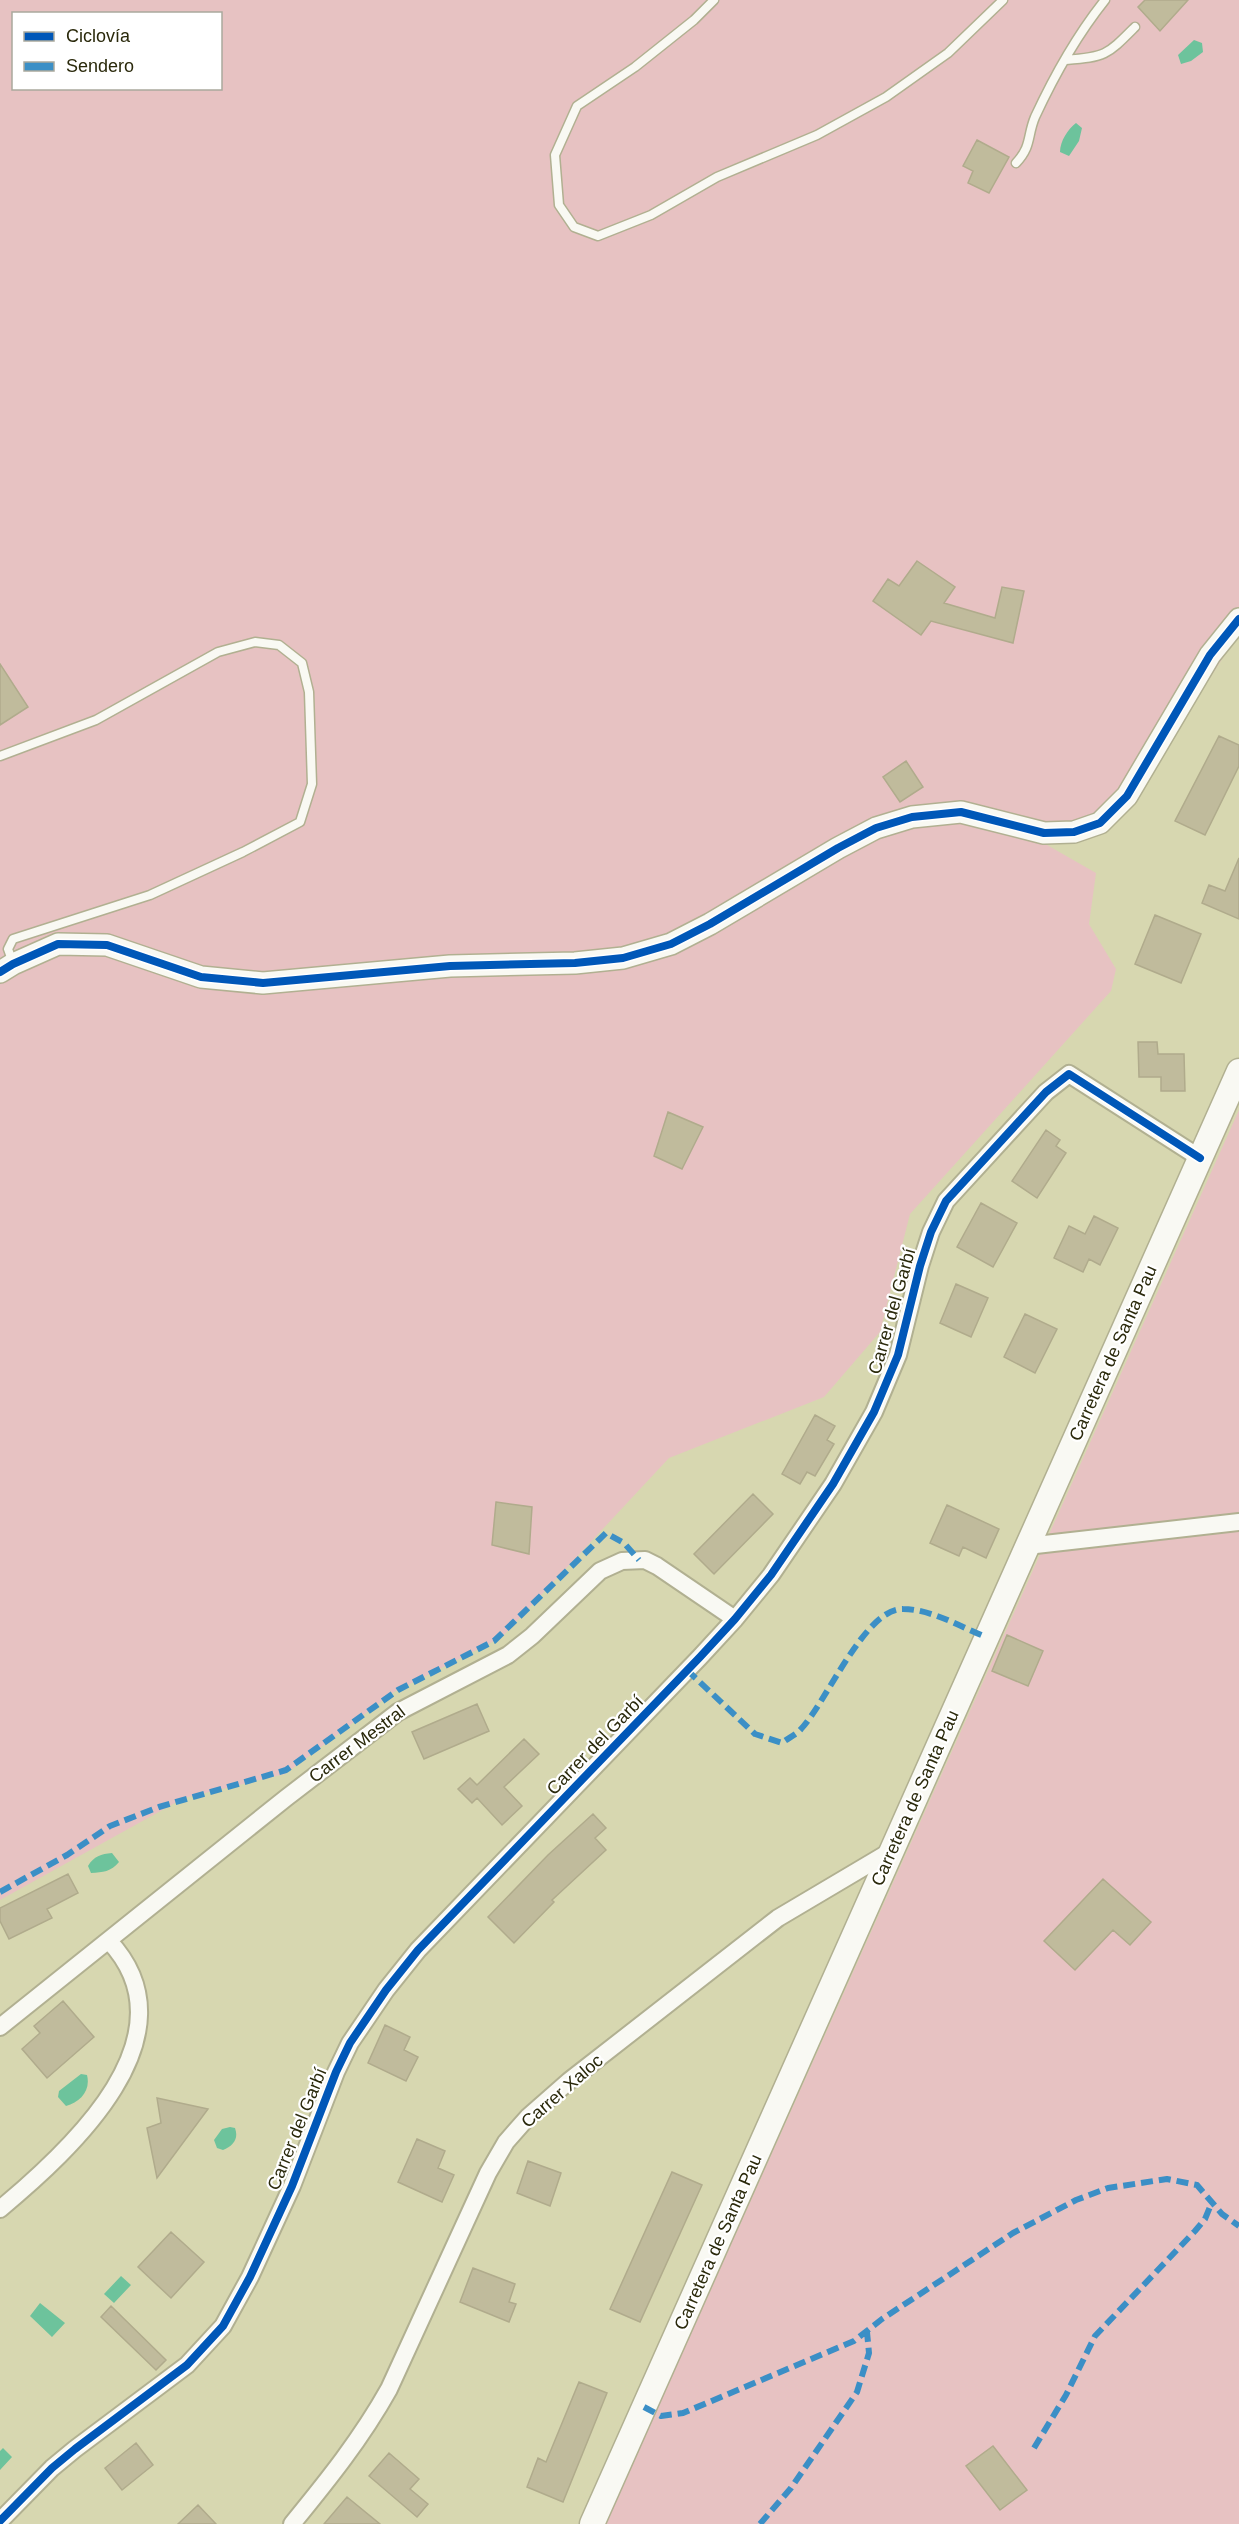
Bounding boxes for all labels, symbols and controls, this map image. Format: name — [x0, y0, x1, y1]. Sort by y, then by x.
legend — [12, 12, 222, 90]
text: Ciclovía — [66, 26, 131, 46]
text: Sendero — [66, 56, 134, 76]
street label: Carrer del Garbí — [864, 1246, 920, 1376]
street label: Carretera de Santa Pau — [1065, 1262, 1161, 1444]
street label: Carrer del Garbí — [543, 1691, 647, 1799]
street label: Carrer Mestral — [305, 1701, 409, 1787]
street label: Carretera de Santa Pau — [867, 1707, 963, 1889]
street label: Carrer Xaloc — [517, 2050, 607, 2132]
street label: Carrer del Garbí — [263, 2065, 331, 2193]
street label: Carretera de Santa Pau — [670, 2151, 766, 2333]

